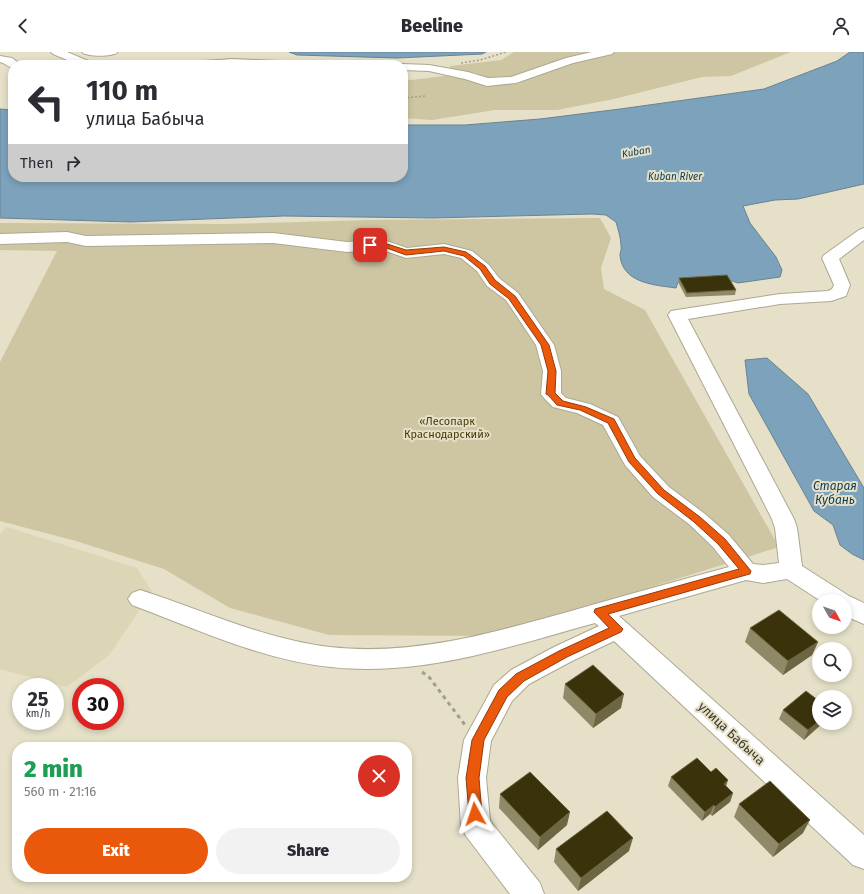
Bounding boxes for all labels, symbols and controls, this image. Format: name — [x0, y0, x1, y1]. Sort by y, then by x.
icon: back — [12, 15, 34, 37]
text: Beeline — [401, 15, 463, 37]
icon: person — [830, 15, 852, 37]
text: 110 m — [86, 74, 158, 107]
icon: left — [20, 76, 72, 128]
text: улица Бабыча — [86, 108, 205, 130]
water label: Kuban — [621, 144, 652, 160]
icon: right — [62, 152, 84, 174]
text: Then — [20, 154, 54, 172]
water label: Kuban River — [648, 171, 703, 183]
pin — [353, 228, 387, 262]
icon: arrive — [359, 234, 381, 256]
park label: «Лесопарк Краснодарский» — [404, 415, 490, 441]
water label: Старая Кубань — [813, 479, 857, 507]
north arrow — [812, 594, 852, 634]
map controls — [812, 594, 852, 730]
button: search — [812, 642, 852, 682]
speed limit sign: 30 — [72, 678, 124, 730]
text: 25 — [27, 687, 49, 711]
button: layers — [812, 690, 852, 730]
street label: улица Бабыча — [695, 699, 768, 768]
text: km/h — [26, 708, 50, 720]
text: 2 min — [24, 755, 83, 783]
button: close — [358, 755, 400, 797]
text: 560 m · 21:16 — [24, 784, 96, 799]
position arrow — [454, 793, 496, 835]
button: Exit — [24, 828, 208, 874]
button: Share — [216, 828, 400, 874]

